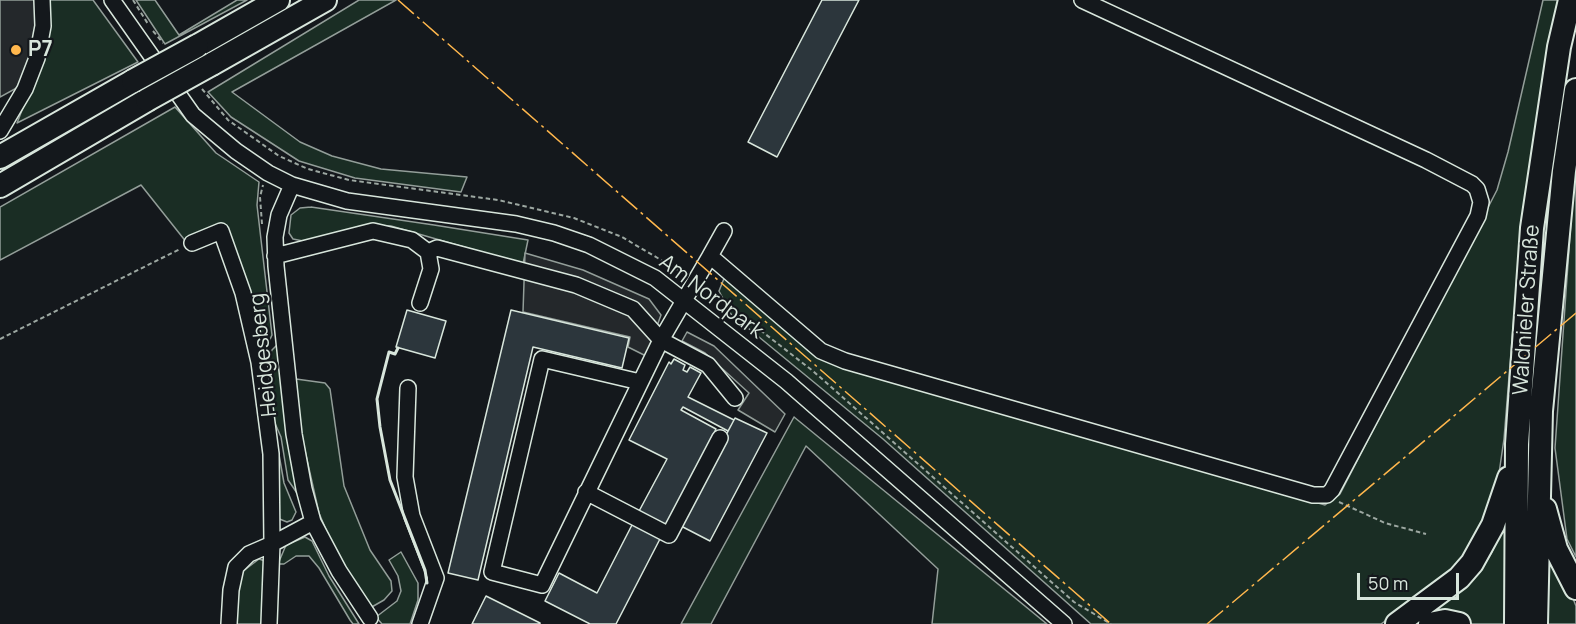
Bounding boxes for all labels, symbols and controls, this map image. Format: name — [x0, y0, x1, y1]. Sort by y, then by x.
place label: P7 — [28, 37, 53, 63]
marker: P7 — [9, 43, 23, 57]
street label: Waldnieler Straße — [1508, 224, 1546, 396]
street label: Am Nordpark — [654, 250, 768, 344]
street label: Heidgesberg — [245, 292, 283, 418]
scale bar — [1360, 561, 1462, 599]
text: 50 m — [1368, 571, 1408, 595]

